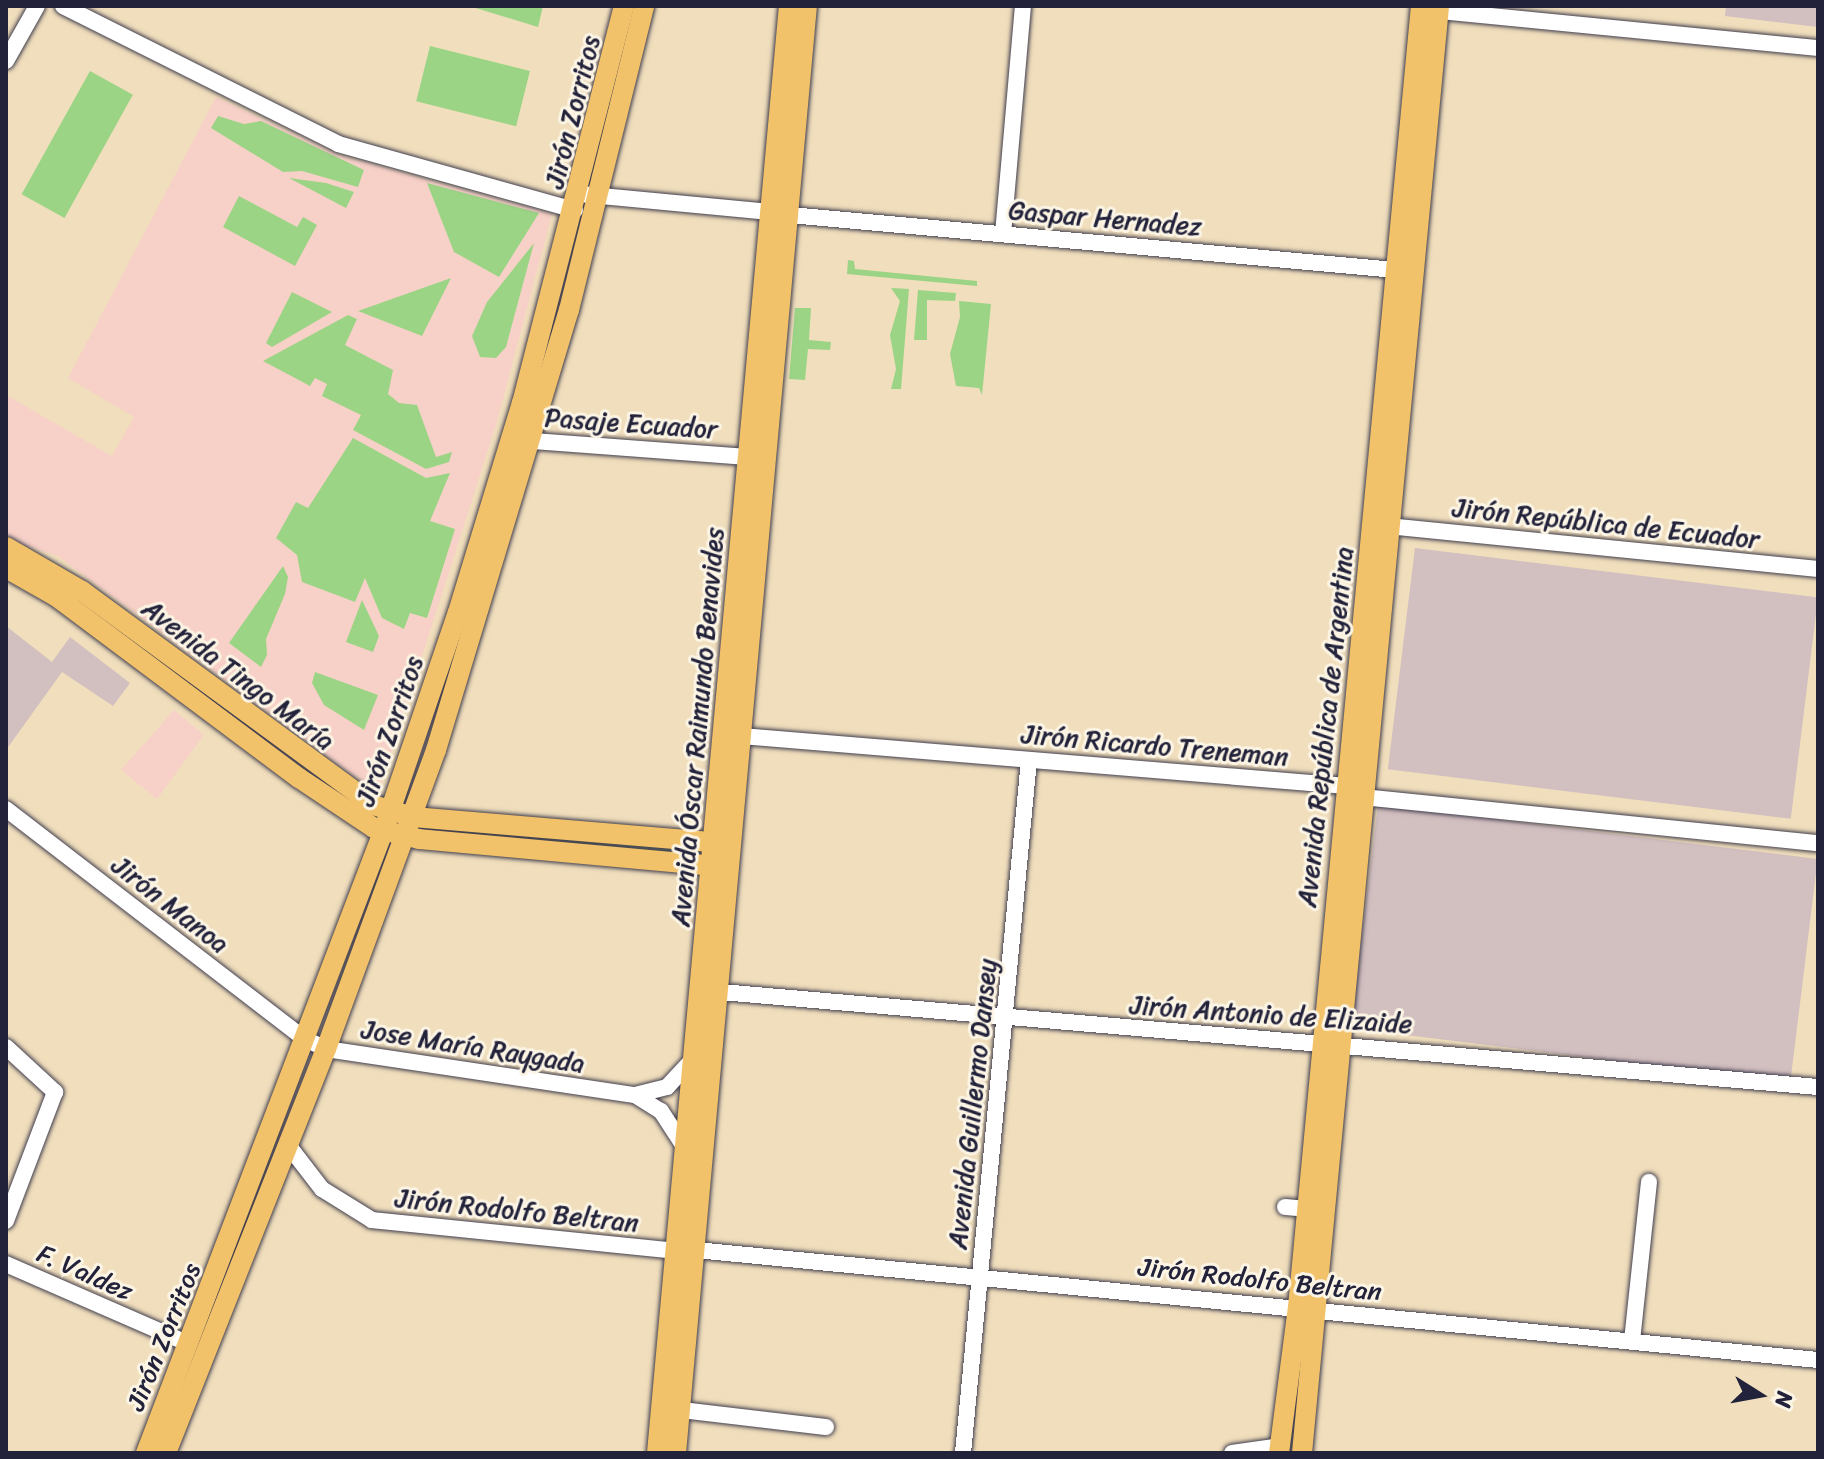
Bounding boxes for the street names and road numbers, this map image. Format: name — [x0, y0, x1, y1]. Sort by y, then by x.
street label: Jirón Zorritos — [539, 33, 607, 191]
street label: Gaspar Hernadez — [1007, 195, 1203, 243]
street label: Pasaje Ecuador — [544, 402, 718, 446]
street label: Jirón República de Ecuador — [1451, 492, 1761, 556]
street label: Avenida Óscar Raimundo Benavides — [665, 525, 731, 929]
street label: Avenida República de Argentina — [1292, 545, 1360, 909]
street label: Avenida Tingo María — [136, 593, 340, 757]
street label: Jirón Zorritos — [350, 653, 430, 809]
street label: Jirón Ricardo Treneman — [1020, 719, 1290, 773]
street label: Jirón Manoa — [106, 850, 234, 960]
street label: Avenida Guillermo Dansey — [942, 956, 1004, 1252]
street label: Jirón Antonio de Elizaide — [1129, 990, 1413, 1040]
street label: Jose María Raygada — [360, 1014, 586, 1080]
street label: Jirón Rodolfo Beltran — [394, 1183, 640, 1239]
street label: F. Valdez — [33, 1238, 137, 1308]
street label: Jirón Rodolfo Beltran — [1137, 1252, 1383, 1308]
street label: Jirón Zorritos — [120, 1259, 208, 1415]

